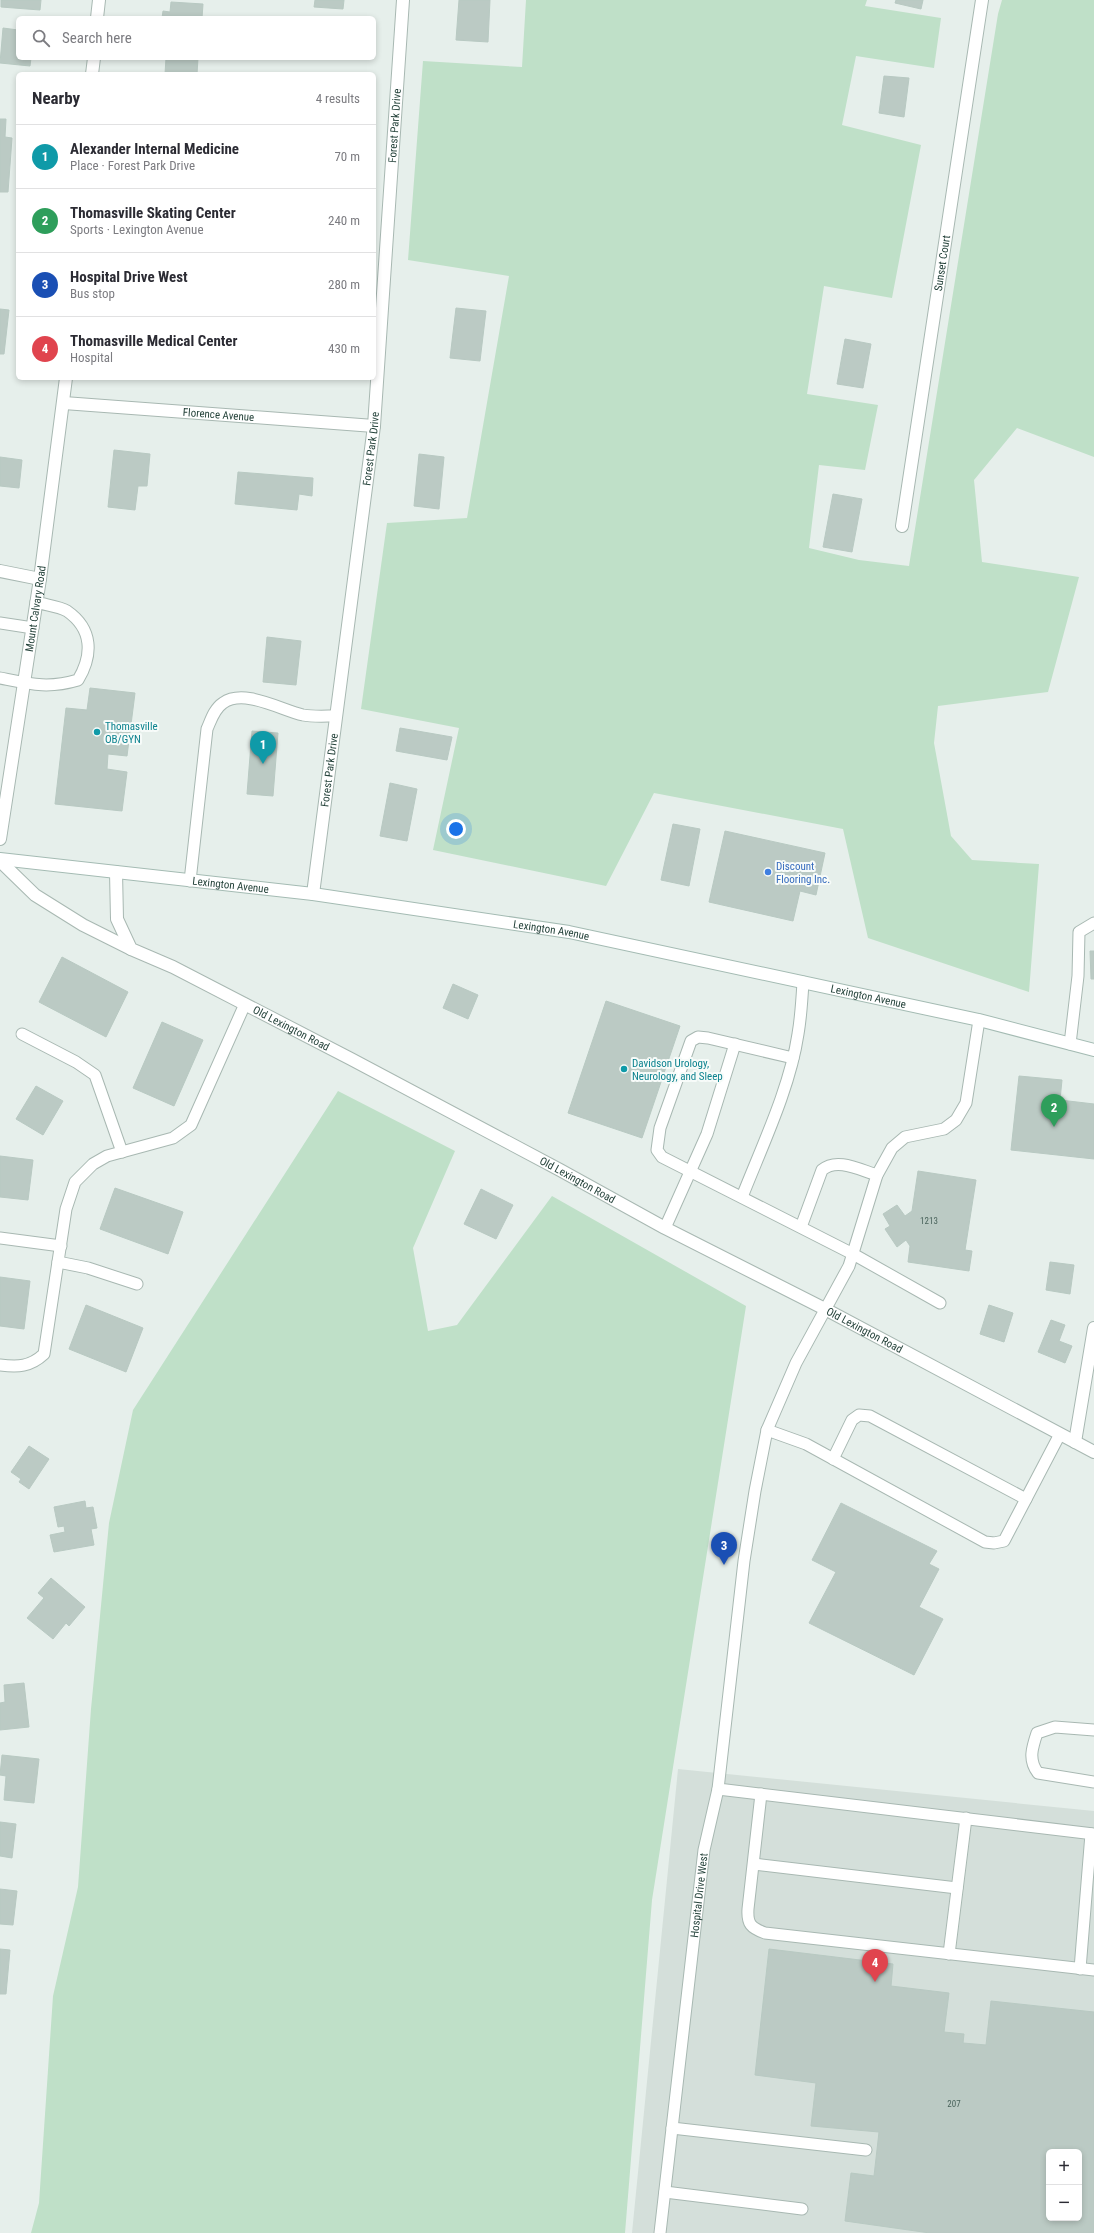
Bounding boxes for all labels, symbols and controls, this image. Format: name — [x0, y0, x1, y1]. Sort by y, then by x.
search box — [16, 16, 376, 60]
icon: search — [30, 27, 52, 49]
text: Search here — [62, 29, 132, 47]
text: Nearby — [32, 88, 80, 108]
street label: Forest Park Drive — [385, 88, 403, 163]
text: 4 results — [316, 91, 360, 106]
text: Alexander Internal Medicine — [70, 140, 239, 158]
text: 1 — [42, 149, 48, 164]
text: 70 m — [334, 149, 360, 164]
text: Place · Forest Park Drive — [70, 158, 195, 173]
text: Thomasville Skating Center — [70, 204, 236, 222]
text: 2 — [42, 213, 48, 228]
text: 240 m — [328, 213, 360, 228]
text: Sports · Lexington Avenue — [70, 222, 204, 237]
street label: Sunset Court — [931, 234, 953, 292]
text: Hospital Drive West — [70, 268, 188, 286]
text: 3 — [42, 277, 48, 292]
text: 280 m — [328, 277, 360, 292]
text: Bus stop — [70, 286, 115, 301]
text: Thomasville Medical Center — [70, 332, 238, 350]
text: 4 — [42, 341, 48, 356]
text: 430 m — [328, 341, 360, 356]
text: Hospital — [70, 350, 113, 365]
street label: Florence Avenue — [182, 405, 255, 424]
street label: Forest Park Drive — [360, 411, 381, 486]
street label: Mount Calvary Road — [22, 565, 48, 653]
place label: Thomasville OB/GYN — [105, 720, 158, 746]
marker: Thomasville OB/GYN — [92, 727, 102, 737]
pin: 1 — [250, 731, 276, 764]
street label: Forest Park Drive — [318, 732, 340, 808]
your location — [446, 819, 466, 839]
place label: Discount Flooring Inc. — [776, 860, 830, 886]
marker: Discount Flooring Inc. — [763, 867, 773, 877]
street label: Lexington Avenue — [192, 874, 269, 896]
street label: Lexington Avenue — [513, 917, 591, 943]
street label: Lexington Avenue — [830, 982, 907, 1011]
street label: Old Lexington Road — [251, 1003, 332, 1053]
place label: Davidson Urology, Neurology, and Sleep — [632, 1057, 723, 1083]
marker: Davidson Urology, Neurology, and Sleep — [619, 1064, 629, 1074]
pin: 2 — [1041, 1094, 1067, 1127]
street label: Old Lexington Road — [538, 1154, 618, 1206]
house number: 1213 — [920, 1216, 938, 1226]
street label: Old Lexington Road — [824, 1305, 905, 1356]
pin: 3 — [711, 1532, 737, 1565]
street label: Hospital Drive West — [687, 1852, 710, 1938]
pin: 4 — [862, 1949, 888, 1982]
house number: 207 — [947, 2099, 961, 2109]
map controls — [1046, 2149, 1082, 2221]
button: + — [1046, 2149, 1082, 2185]
button: − — [1046, 2185, 1082, 2221]

